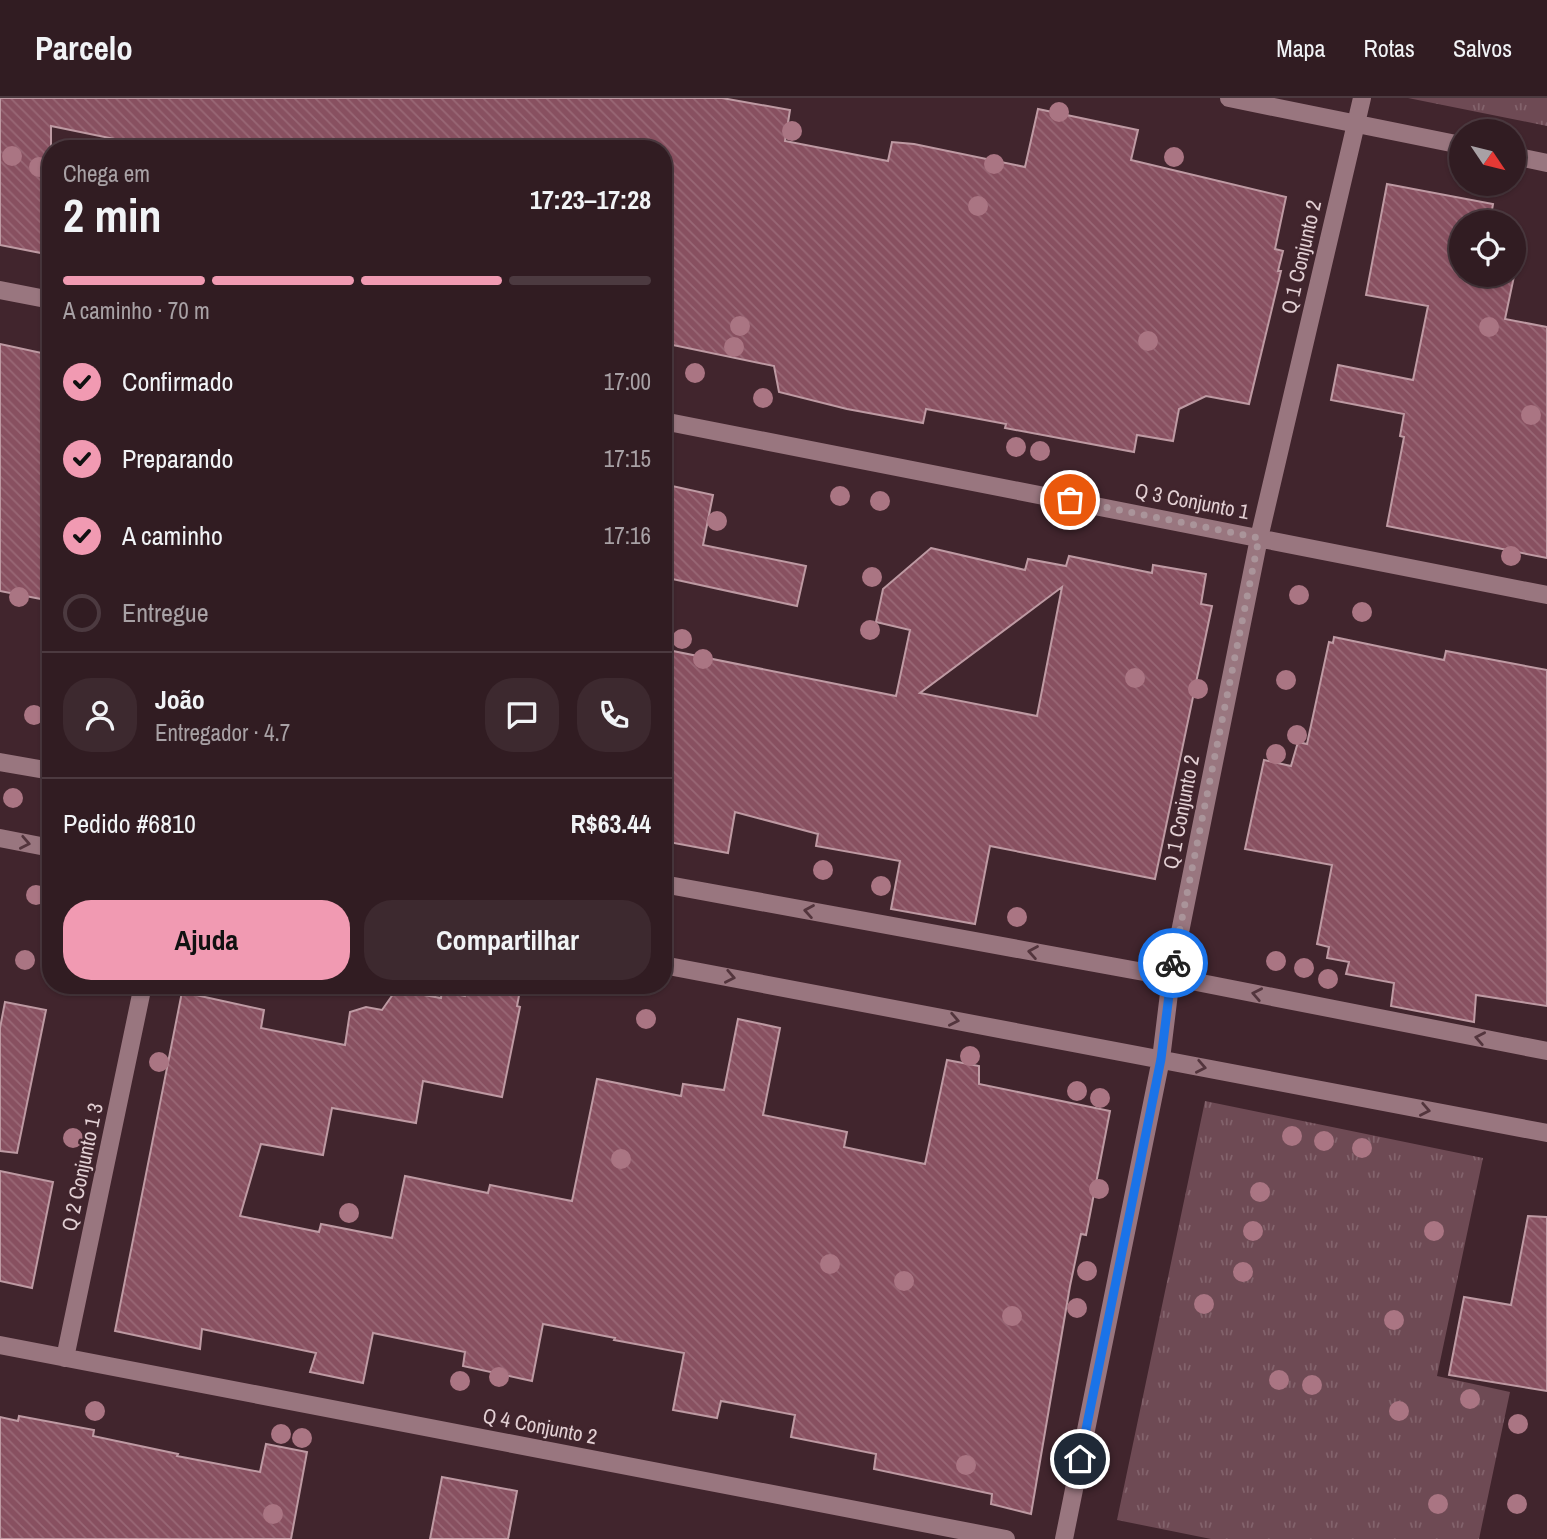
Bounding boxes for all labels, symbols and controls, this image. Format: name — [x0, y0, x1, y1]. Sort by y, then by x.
text: Parcelo — [35, 26, 133, 70]
text: Mapa — [1276, 32, 1326, 64]
text: Rotas — [1364, 32, 1415, 64]
text: Salvos — [1453, 32, 1512, 64]
north arrow — [1449, 119, 1526, 196]
map controls — [1449, 119, 1526, 287]
text: Chega em — [63, 158, 150, 189]
text: 17:23–17:28 — [530, 182, 651, 217]
text: 2 min — [63, 184, 162, 246]
street label: Q 1 Conjunto 2 — [1274, 197, 1328, 317]
button: locate — [1449, 210, 1526, 287]
text: A caminho · 70 m — [63, 295, 210, 326]
icon: check — [63, 363, 101, 401]
text: Confirmado — [122, 364, 233, 399]
text: 17:00 — [604, 366, 651, 397]
icon: check — [63, 440, 101, 478]
text: Preparando — [122, 441, 233, 476]
text: 17:15 — [604, 443, 651, 474]
pin — [1040, 470, 1100, 530]
street label: Q 3 Conjunto 1 — [1132, 476, 1252, 526]
icon: bag — [1051, 481, 1089, 519]
icon: check — [63, 517, 101, 555]
text: A caminho — [122, 518, 223, 553]
text: 17:16 — [604, 520, 651, 551]
text: Entregue — [122, 595, 209, 630]
button: person — [63, 678, 137, 752]
button: chat — [485, 678, 559, 752]
button: phone — [577, 678, 651, 752]
text: João — [155, 682, 205, 717]
text: Entregador · 4.7 — [155, 717, 290, 748]
street label: Q 1 Conjunto 2 — [1156, 752, 1206, 872]
text: Pedido #6810 — [63, 806, 196, 841]
text: R$63.44 — [570, 806, 651, 841]
one-way arrow — [19, 835, 31, 850]
button: Ajuda — [63, 900, 350, 980]
button: Compartilhar — [364, 900, 651, 980]
one-way arrow — [803, 904, 815, 919]
courier — [1138, 928, 1208, 998]
icon: bike — [1154, 944, 1192, 982]
one-way arrow — [1027, 945, 1039, 960]
one-way arrow — [724, 969, 736, 984]
one-way arrow — [1251, 987, 1263, 1002]
one-way arrow — [948, 1012, 960, 1027]
one-way arrow — [1474, 1031, 1486, 1046]
one-way arrow — [1195, 1059, 1207, 1074]
street label: Q 2 Conjunto 1 3 — [54, 1100, 110, 1234]
one-way arrow — [1419, 1102, 1431, 1117]
street label: Q 4 Conjunto 2 — [480, 1401, 600, 1451]
pin — [1050, 1429, 1110, 1489]
icon: home — [1061, 1440, 1099, 1478]

